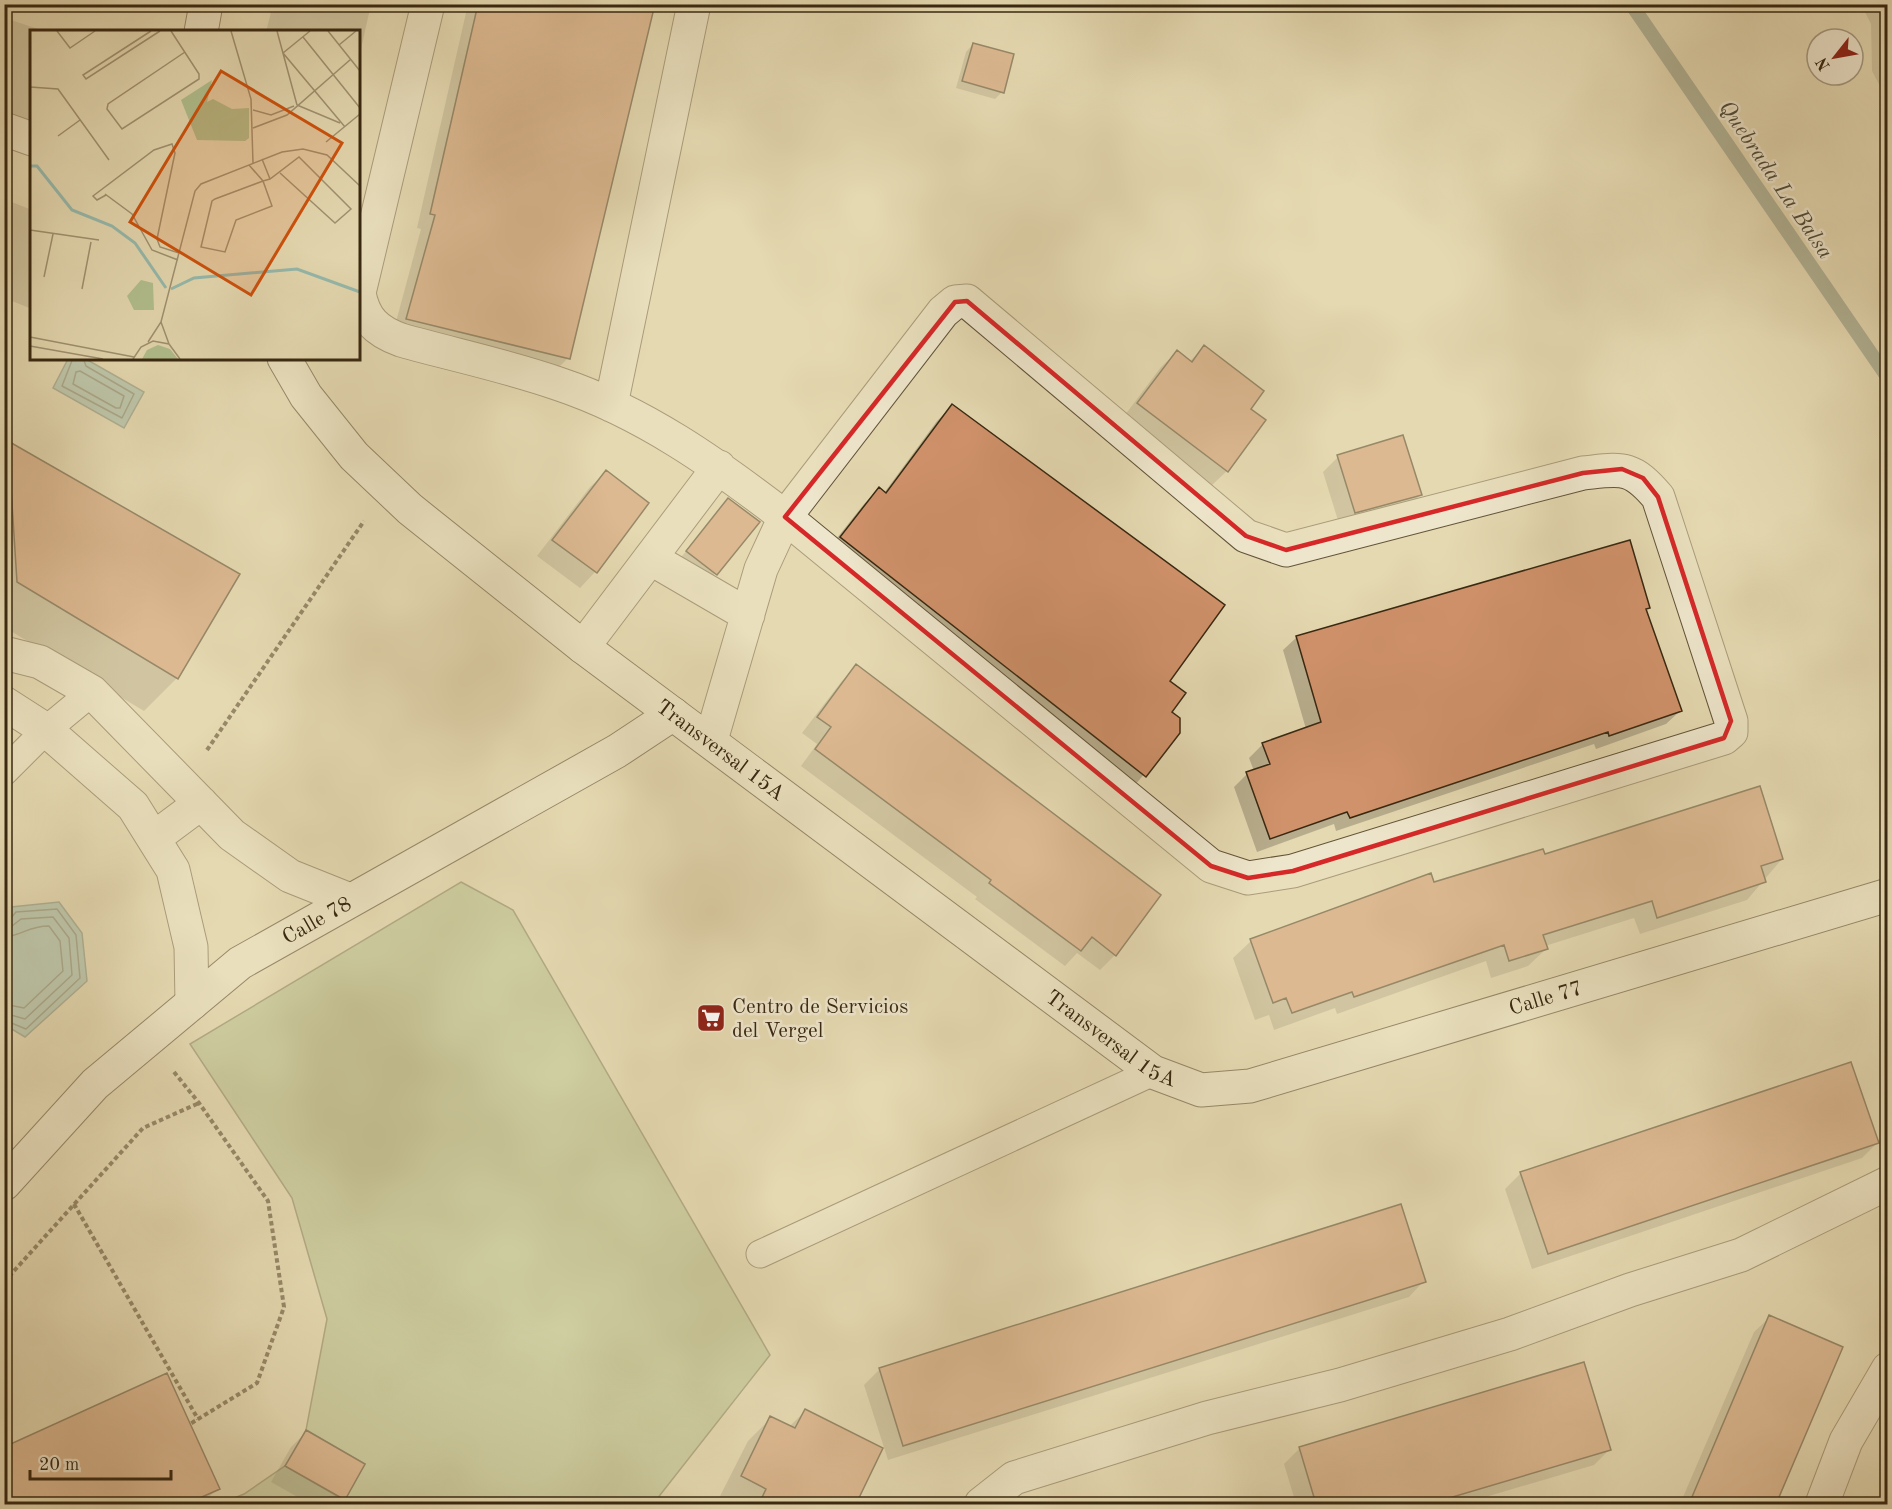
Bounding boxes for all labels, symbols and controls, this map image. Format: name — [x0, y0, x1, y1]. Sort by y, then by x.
north arrow — [1805, 27, 1865, 87]
inset map — [30, 30, 360, 360]
text: N — [1813, 54, 1834, 73]
water label: Quebrada La Balsa — [1714, 97, 1837, 264]
street label: Transversal 15A — [652, 696, 788, 805]
street label: Calle 78 — [279, 893, 356, 949]
street label: Calle 77 — [1507, 978, 1585, 1020]
street label: Transversal 15A — [1041, 987, 1179, 1092]
place label: Centro de Servicios del Vergel — [732, 997, 908, 1042]
supermarket icon: Centro de Servicios del Vergel — [695, 1002, 727, 1034]
scale bar — [30, 1443, 171, 1481]
text: 20 m — [39, 1456, 79, 1474]

